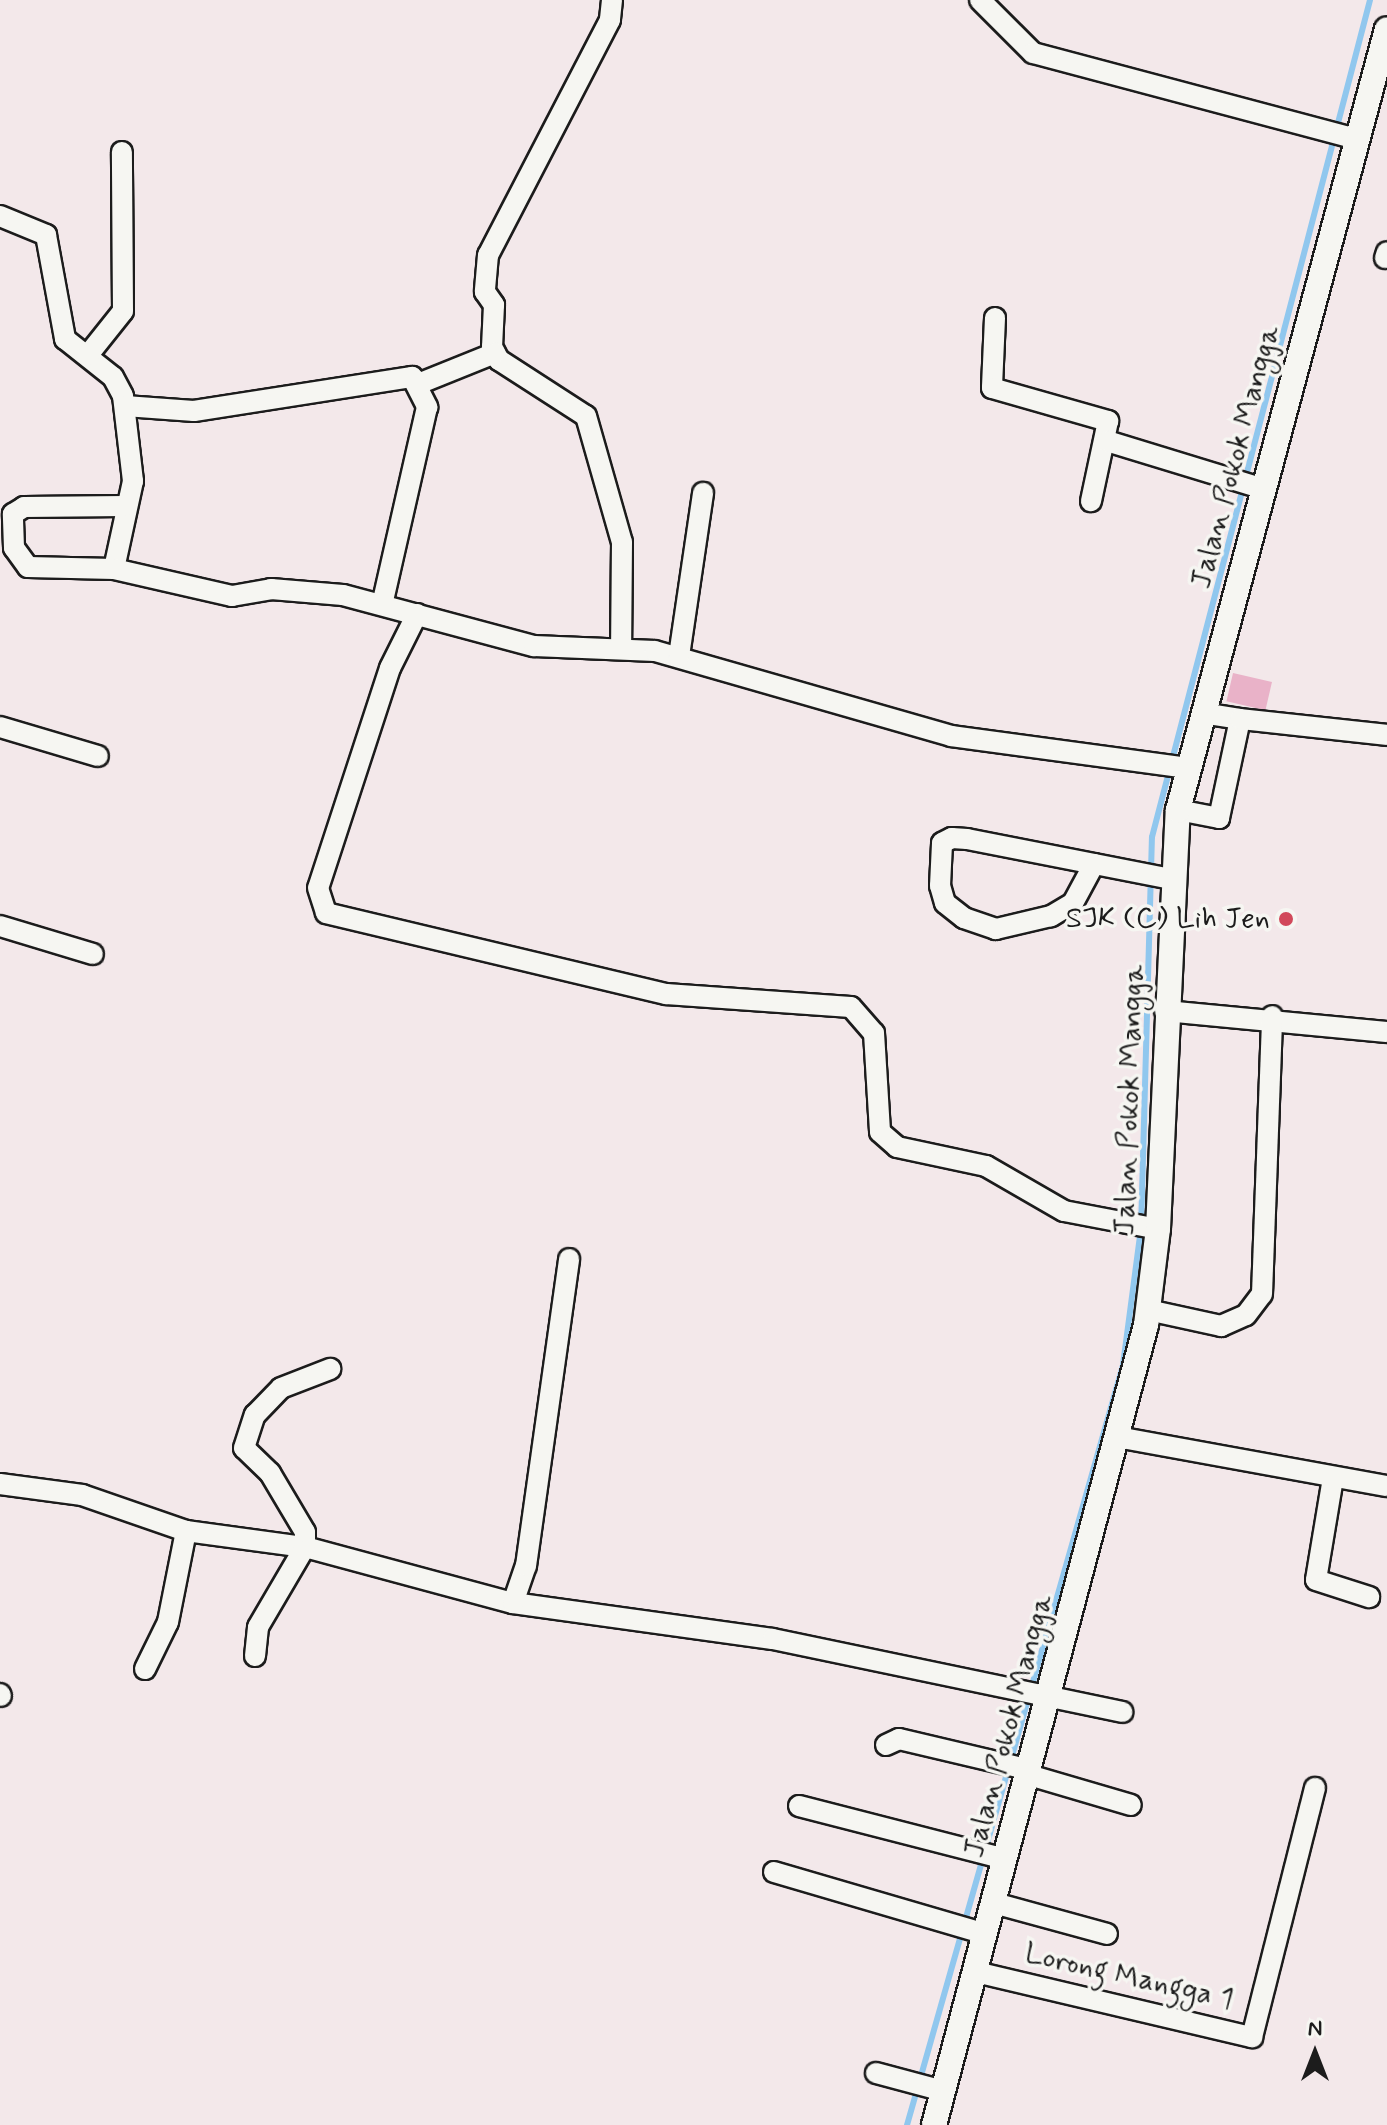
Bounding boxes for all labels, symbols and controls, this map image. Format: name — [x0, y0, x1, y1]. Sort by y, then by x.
street label: Jalan Pokok Mangga — [1184, 324, 1288, 590]
place label: SJK (C) Lih Jen — [1062, 901, 1270, 937]
marker: SJK (C) Lih Jen — [1277, 910, 1295, 928]
street label: Jalan Pokok Mangga — [1107, 967, 1153, 1233]
street label: Jalan Pokok Mangga — [957, 1593, 1061, 1859]
street label: Lorong Mangga 1 — [1020, 1935, 1238, 2019]
north arrow — [1275, 2013, 1355, 2093]
text: N — [1308, 2015, 1322, 2043]

